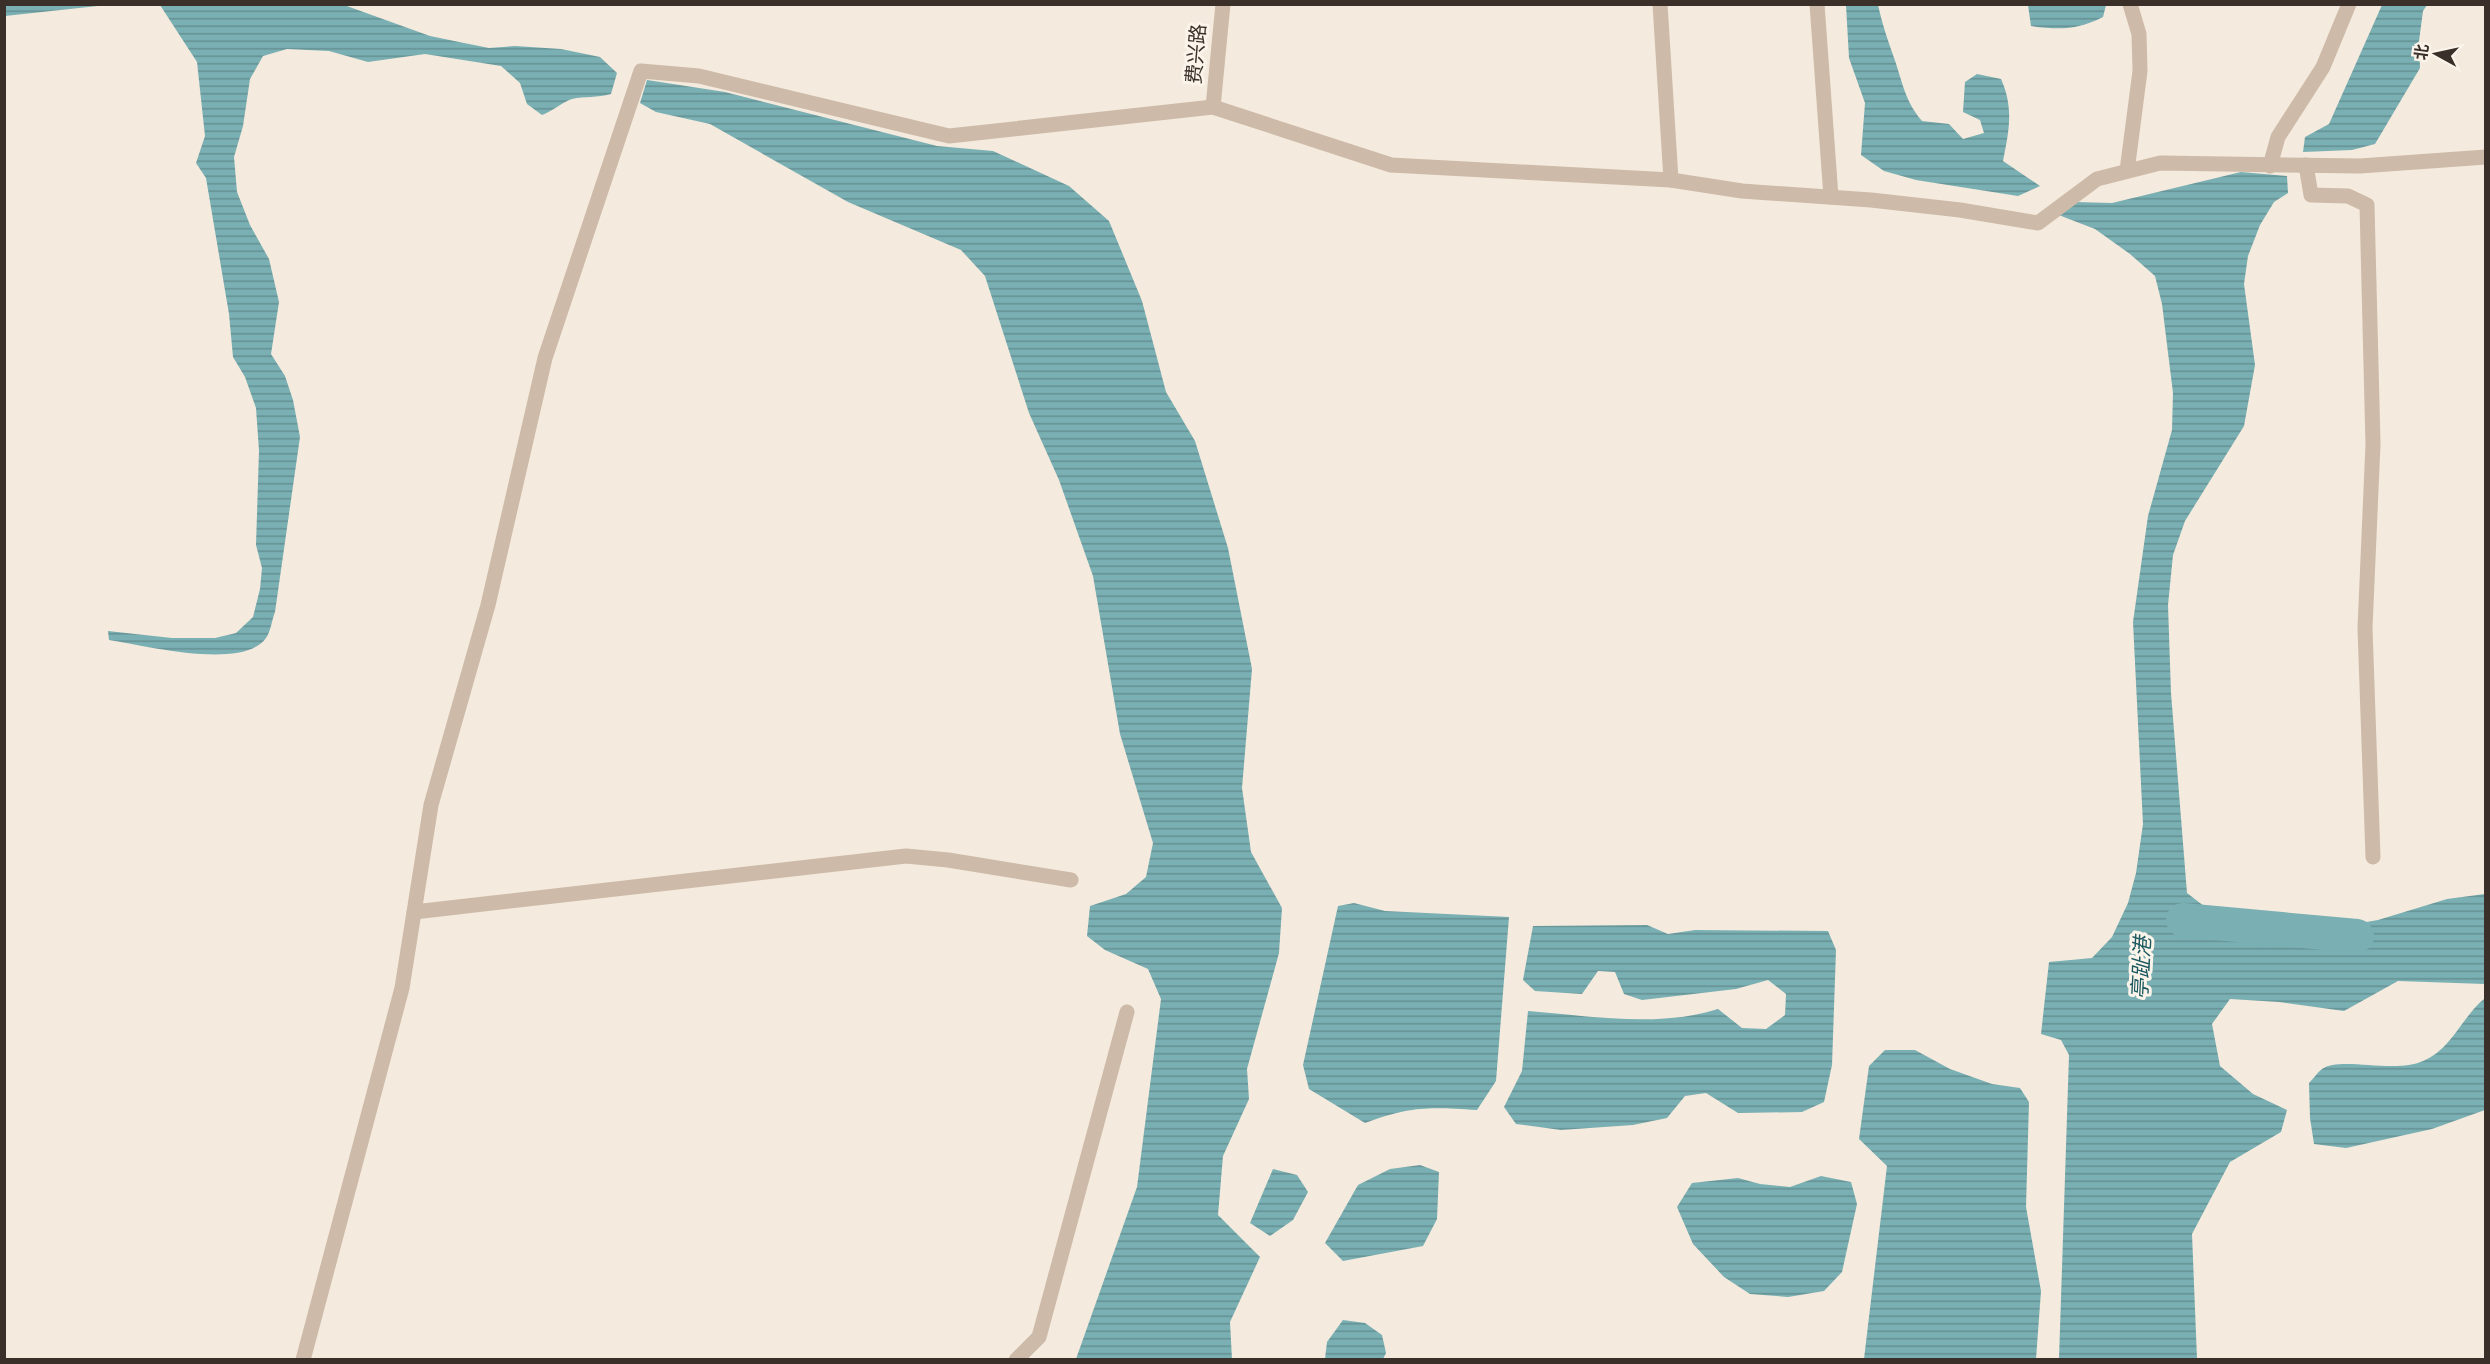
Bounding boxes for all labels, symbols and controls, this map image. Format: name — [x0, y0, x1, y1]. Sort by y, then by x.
street label: 费兴路 — [1182, 23, 1212, 85]
north arrow — [2406, 24, 2466, 84]
text: 北 — [2412, 43, 2433, 61]
water label: 亭趾港 — [2128, 933, 2156, 1000]

